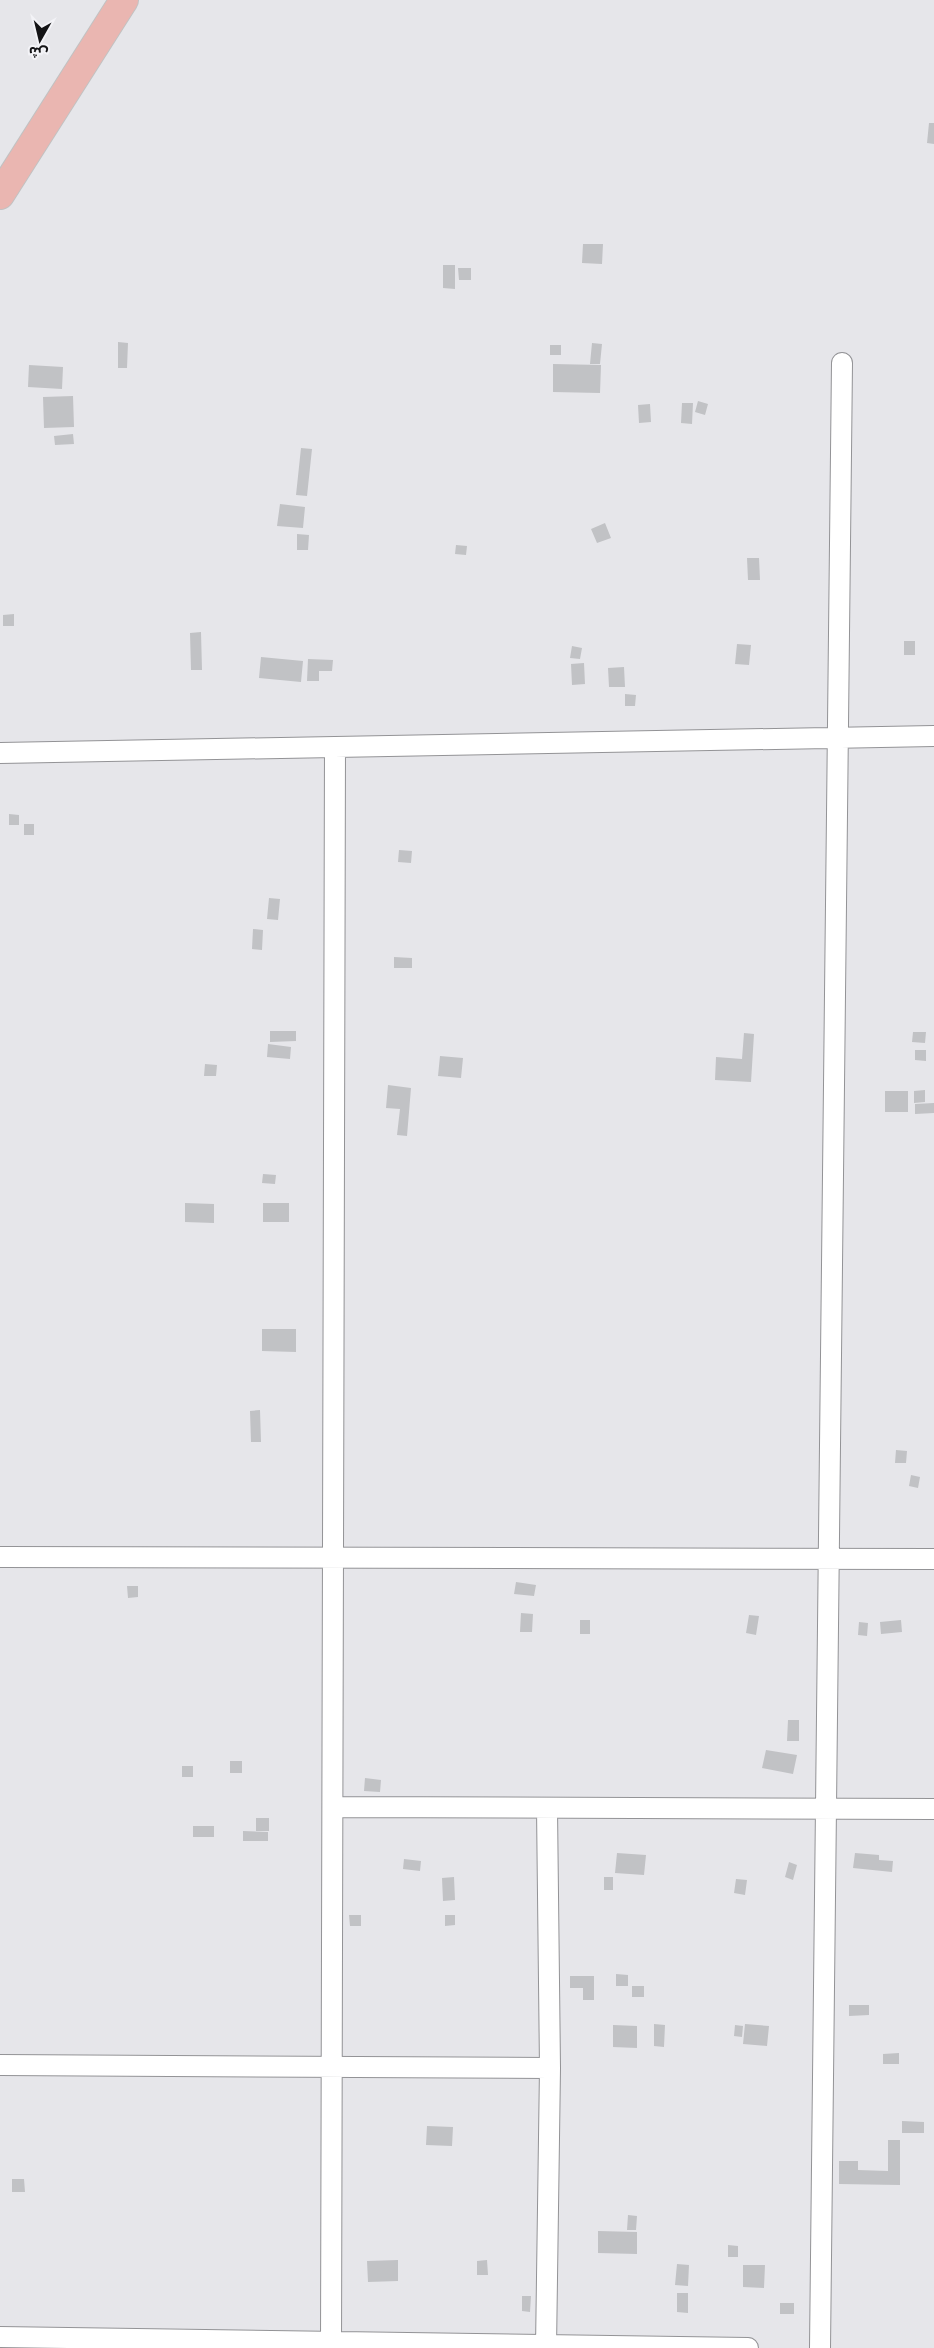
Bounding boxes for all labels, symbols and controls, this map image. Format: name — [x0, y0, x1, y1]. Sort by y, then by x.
north arrow — [15, 15, 65, 65]
text: ش — [27, 43, 49, 63]

